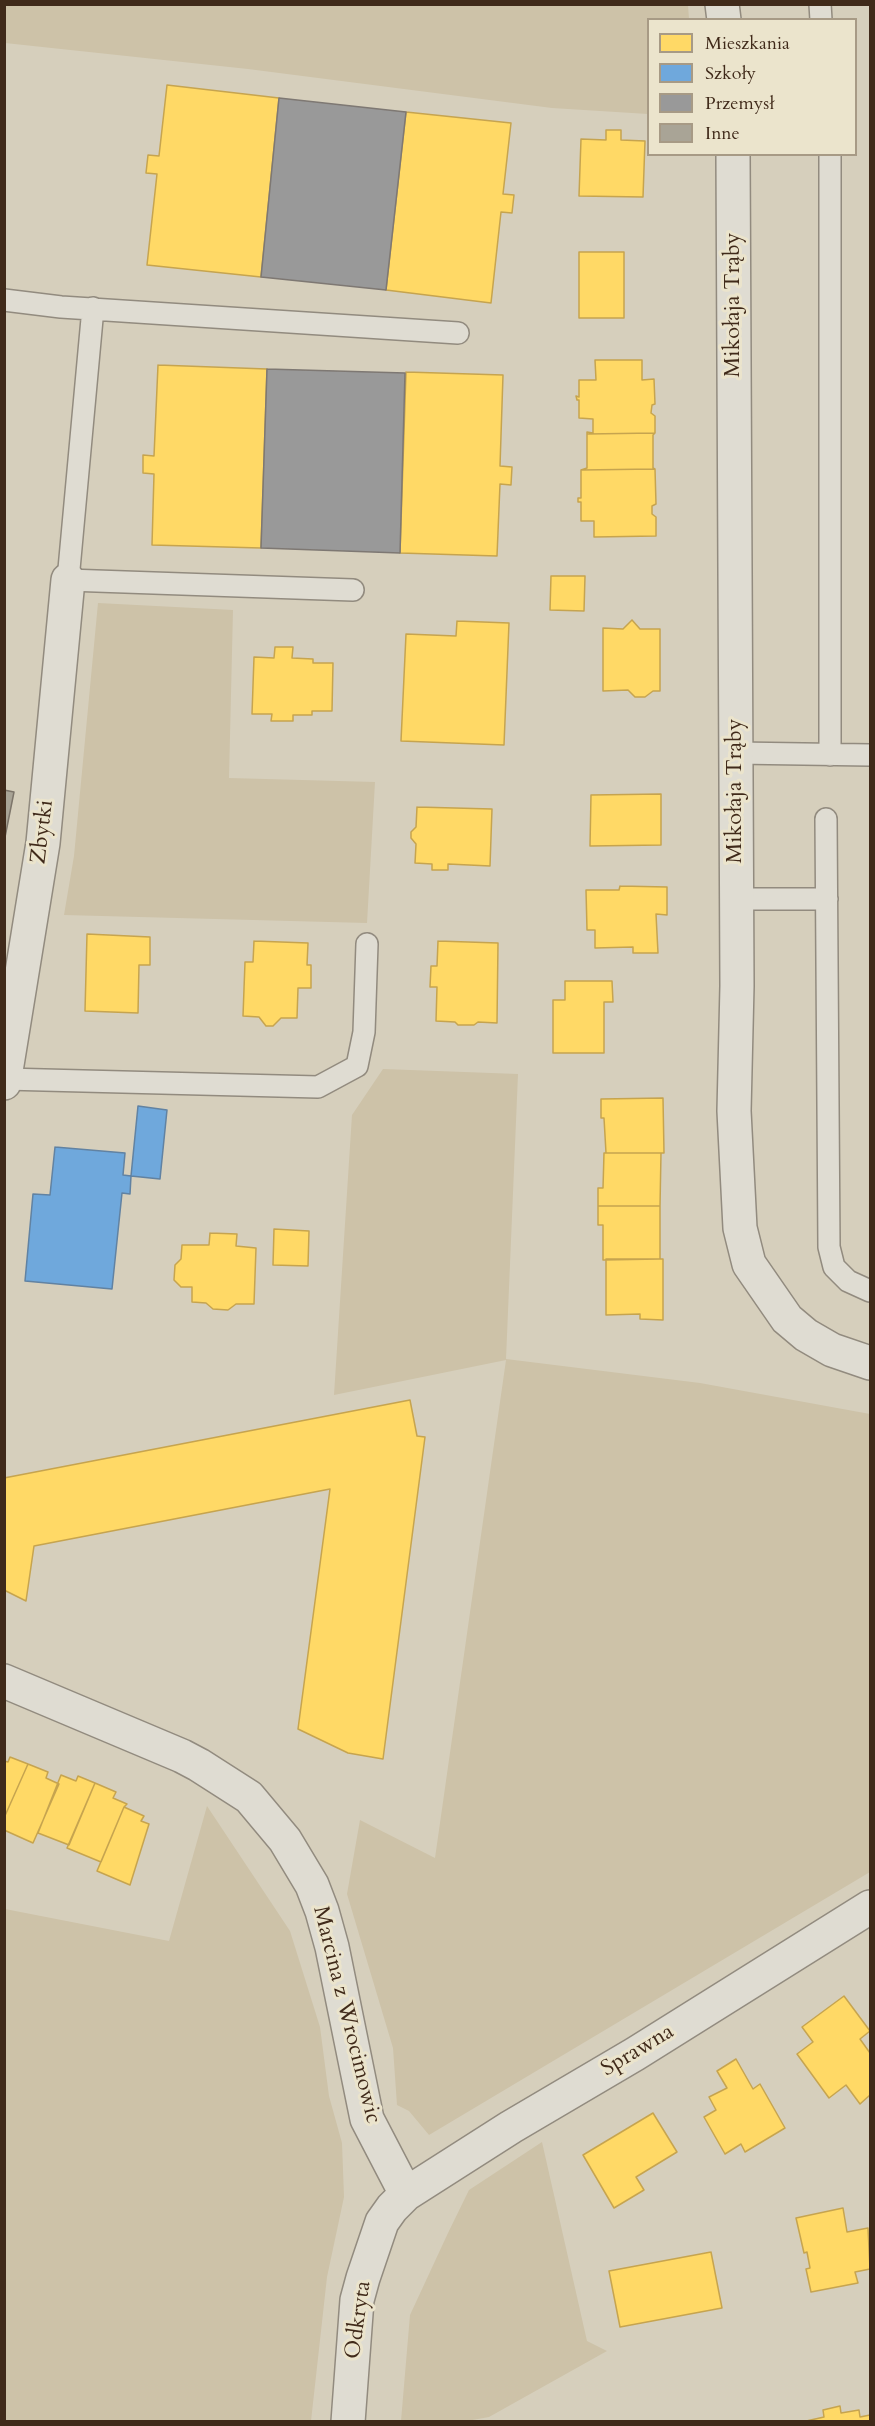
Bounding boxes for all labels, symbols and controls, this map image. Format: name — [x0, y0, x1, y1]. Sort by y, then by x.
legend — [647, 18, 857, 156]
text: Mieszkania — [705, 31, 790, 56]
text: Szkoły — [705, 61, 756, 86]
text: Przemysł — [705, 91, 774, 116]
text: Inne — [705, 121, 740, 146]
street label: Mikołaja Trąby — [721, 233, 747, 377]
street label: Mikołaja Trąby — [723, 719, 749, 863]
street label: Zbytki — [26, 799, 60, 865]
street label: Marcina z Wrocimowic — [306, 1904, 386, 2126]
street label: Sprawna — [597, 2019, 679, 2083]
street label: Odkryta — [340, 2279, 378, 2361]

